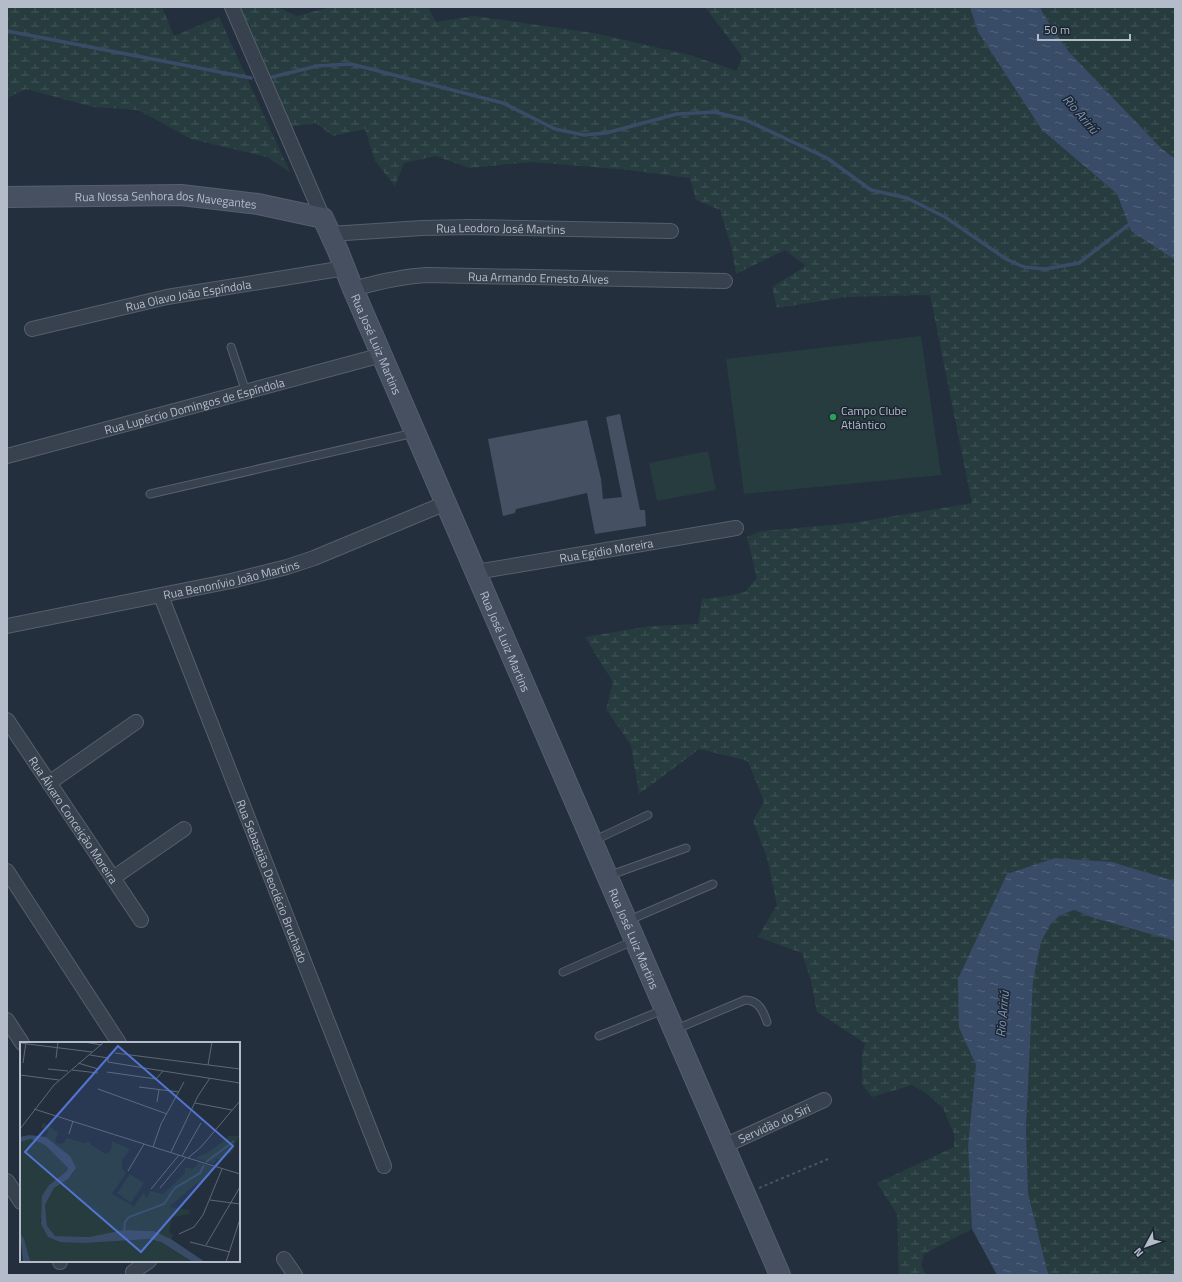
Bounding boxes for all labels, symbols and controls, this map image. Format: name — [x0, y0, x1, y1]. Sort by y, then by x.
scale bar — [1038, 16, 1130, 42]
text: 50 m — [1044, 20, 1070, 39]
water label: Rio Aririú — [1058, 90, 1105, 139]
street label: Rua Nossa Senhora dos Navegantes — [75, 185, 258, 213]
street label: Rua Leodoro José Martins — [436, 217, 566, 238]
street label: Rua Armando Ernesto Alves — [468, 266, 610, 288]
street label: Rua Olavo João Espíndola — [123, 274, 252, 316]
street label: Rua José Luiz Martins — [347, 290, 407, 398]
street label: Rua Lupércio Domingos de Espíndola — [102, 372, 287, 439]
place label: Campo Clube Atlântico — [841, 401, 907, 434]
marker: Campo Clube Atlântico — [828, 412, 838, 422]
street label: Rua Egídio Moreira — [558, 533, 655, 567]
street label: Rua Benonívio João Martins — [161, 554, 302, 604]
street label: Rua José Luiz Martins — [475, 588, 536, 695]
street label: Rua Álvaro Conceição Moreira — [24, 752, 123, 887]
street label: Rua Sebastião Deoclécio Bruchado — [232, 796, 313, 966]
street label: Rua José Luiz Martins — [604, 885, 665, 992]
water label: Rio Aririú — [990, 988, 1014, 1038]
inset map — [20, 1042, 240, 1262]
street label: Servidão do Siri — [735, 1098, 813, 1148]
north arrow — [1126, 1226, 1166, 1266]
text: N — [1130, 1244, 1147, 1261]

